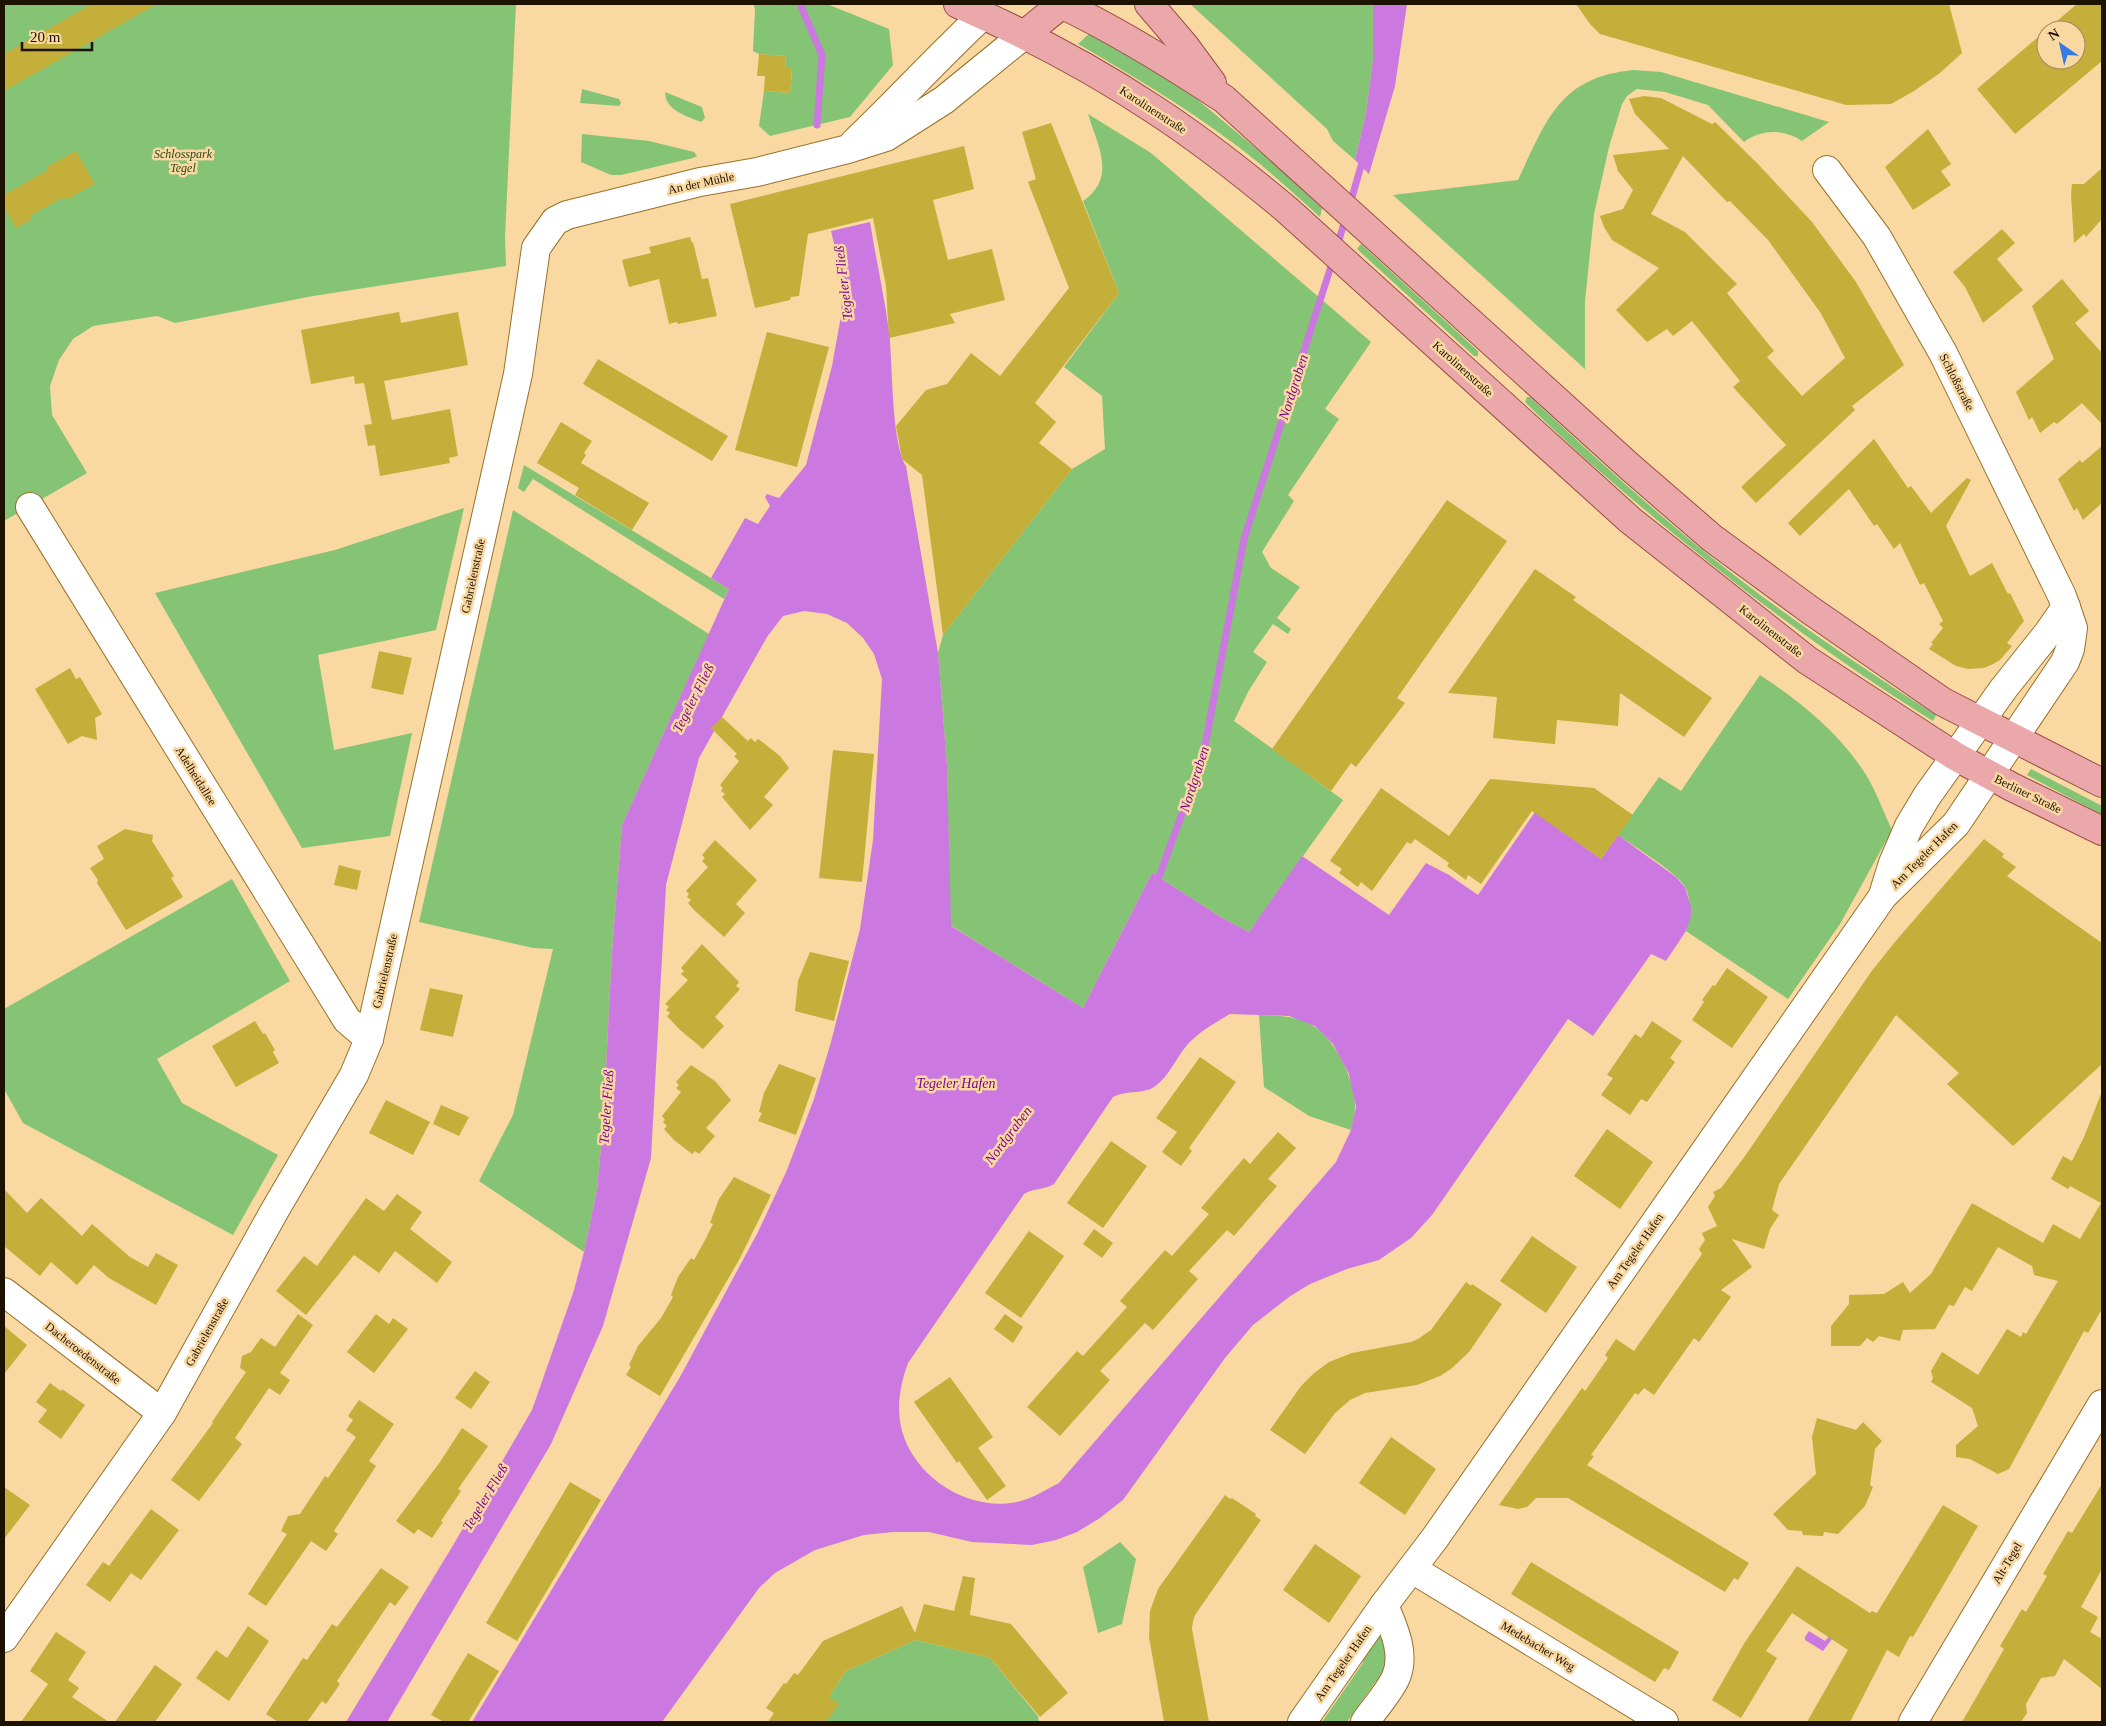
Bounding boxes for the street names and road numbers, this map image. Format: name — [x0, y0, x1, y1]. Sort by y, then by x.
street label: Karolinenstraße — [1117, 83, 1189, 137]
street label: An der Mühle — [667, 169, 735, 197]
street label: Karolinenstraße — [1430, 338, 1496, 400]
street label: Schloßstraße — [1937, 351, 1977, 413]
street label: Gabrielenstraße — [458, 537, 488, 615]
street label: Karolinenstraße — [1736, 602, 1806, 660]
street label: Adelheidallee — [172, 744, 220, 808]
street label: Berliner Straße — [1992, 772, 2064, 816]
street label: Am Tegeler Hafen — [1888, 819, 1960, 891]
street label: Gabrielenstraße — [370, 932, 400, 1010]
street label: Am Tegeler Hafen — [1604, 1211, 1666, 1291]
street label: Gabrielenstraße — [182, 1295, 232, 1369]
street label: Dacheroedenstraße — [42, 1319, 124, 1387]
street label: Alt-Tegel — [1989, 1539, 2025, 1586]
street label: Medebacher Weg — [1498, 1618, 1578, 1674]
street label: Am Tegeler Hafen — [1312, 1623, 1374, 1703]

